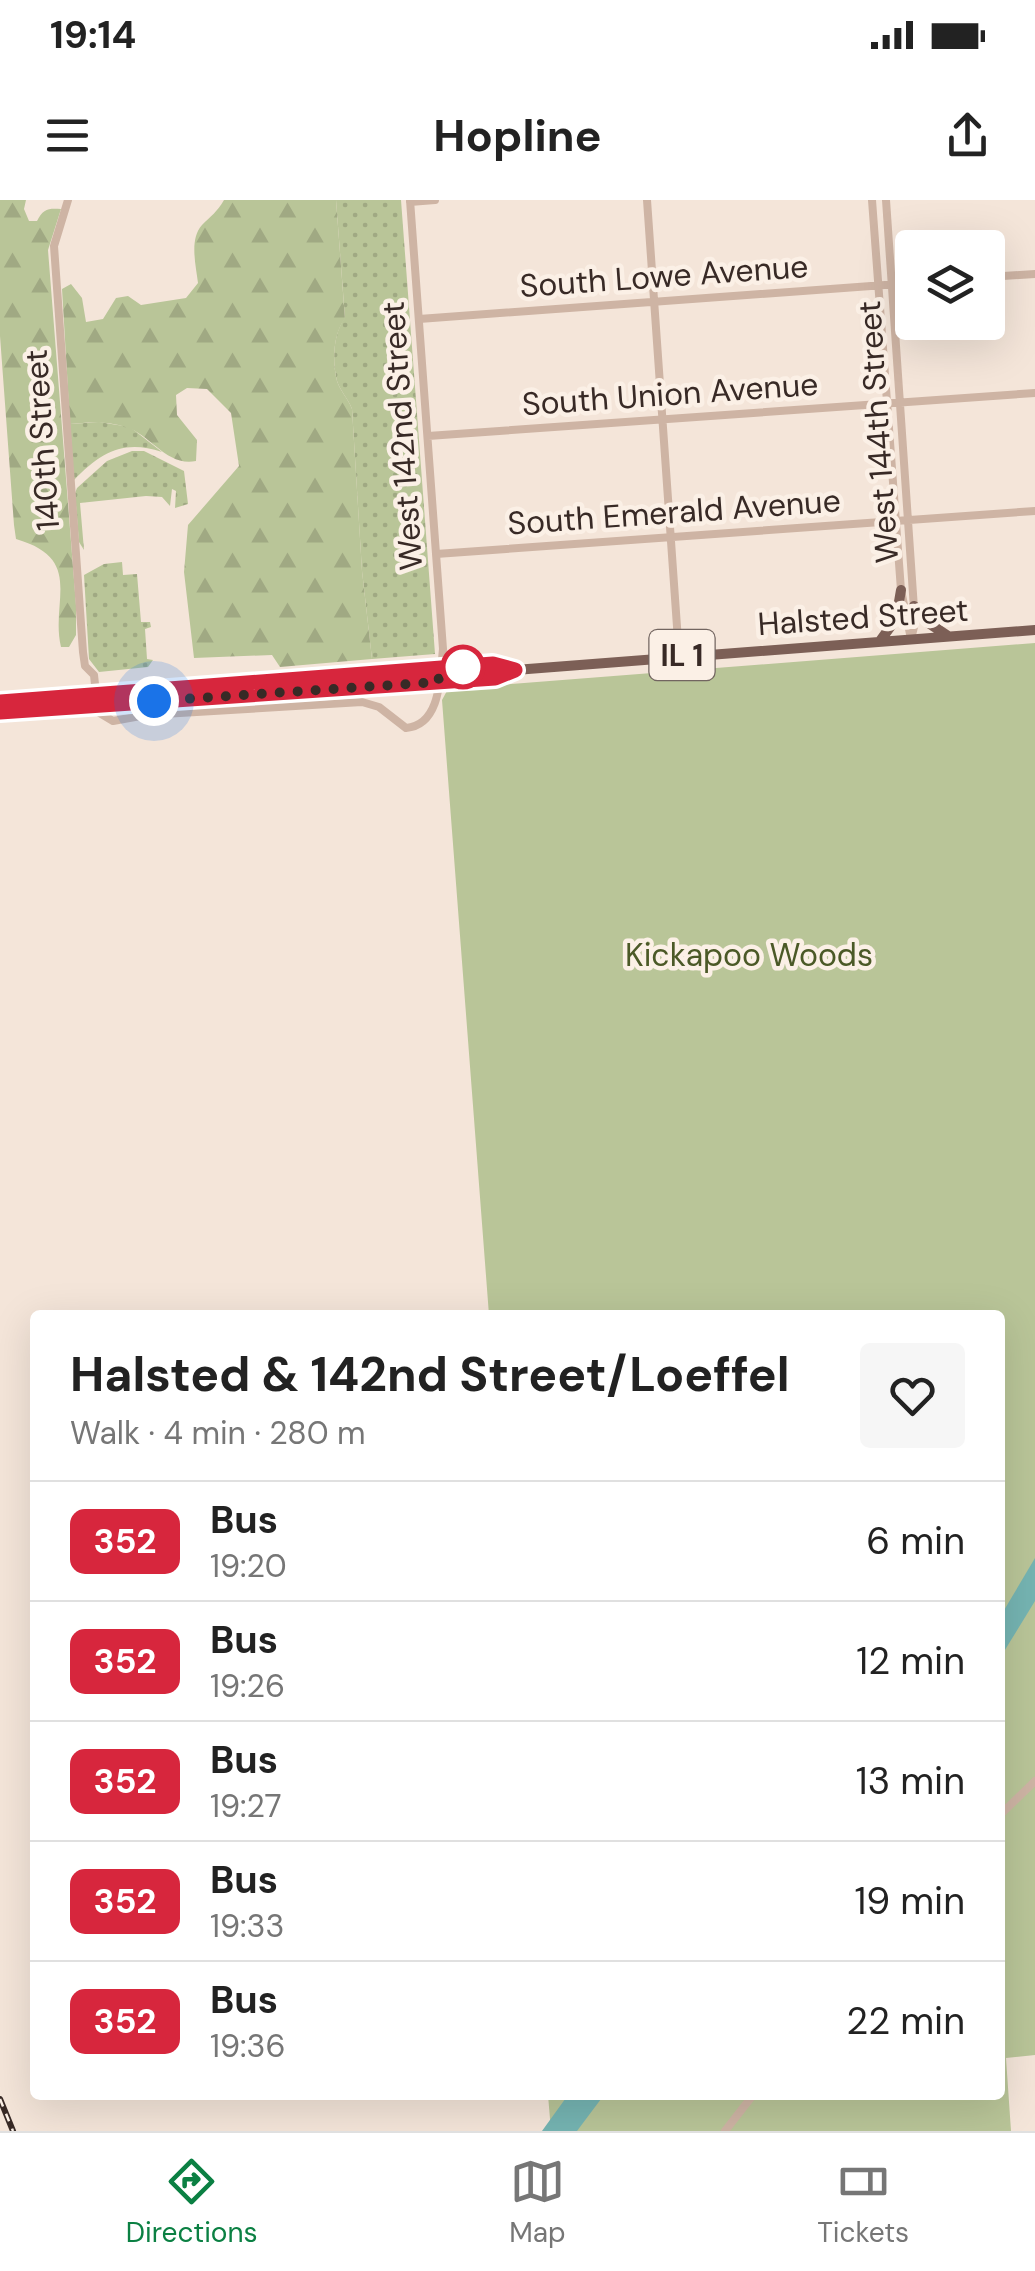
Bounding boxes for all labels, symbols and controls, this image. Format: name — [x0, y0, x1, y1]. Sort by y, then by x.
text: 19:14 — [50, 10, 136, 60]
text: Hopline — [433, 106, 602, 165]
icon: menu — [40, 108, 95, 163]
icon: share — [940, 108, 995, 163]
map controls — [895, 230, 1005, 340]
button: layers — [895, 230, 1005, 340]
street label: South Lowe Avenue — [518, 245, 810, 307]
street label: West 144th Street — [848, 299, 908, 565]
street label: West 142nd Street — [372, 300, 432, 572]
street label: 140th Street — [15, 348, 69, 532]
street label: South Union Avenue — [520, 363, 820, 425]
street label: South Emerald Avenue — [506, 479, 842, 545]
street label: Halsted Street — [756, 589, 970, 645]
road number: IL 1 — [650, 630, 714, 680]
unlabelled marker — [442, 646, 484, 688]
your location — [129, 676, 179, 726]
park label: Kickapoo Woods — [625, 934, 873, 976]
text: Halsted & 142nd Street/Loeffel — [70, 1343, 790, 1406]
button: heart — [860, 1343, 965, 1448]
text: Walk · 4 min · 280 m — [70, 1412, 366, 1454]
text: Bus — [210, 1495, 278, 1545]
text: 6 min — [866, 1516, 965, 1566]
text: 352 — [94, 1518, 156, 1564]
text: 19:20 — [210, 1545, 287, 1587]
text: Bus — [210, 1615, 278, 1665]
text: 12 min — [856, 1636, 965, 1686]
text: 352 — [94, 1638, 156, 1684]
text: 19:26 — [210, 1665, 285, 1707]
text: Bus — [210, 1735, 278, 1785]
text: 13 min — [856, 1756, 965, 1806]
text: 352 — [94, 1758, 156, 1804]
text: 19:27 — [210, 1785, 282, 1827]
text: Bus — [210, 1855, 278, 1905]
text: 19 min — [854, 1876, 965, 1926]
text: 352 — [94, 1878, 156, 1924]
text: 19:33 — [210, 1905, 284, 1947]
text: Bus — [210, 1975, 278, 2025]
text: 22 min — [846, 1996, 965, 2046]
text: 352 — [94, 1998, 156, 2044]
text: 19:36 — [210, 2025, 286, 2067]
tab: Directions — [126, 2154, 258, 2251]
tab: Map — [509, 2154, 566, 2251]
tab: Tickets — [817, 2154, 909, 2251]

